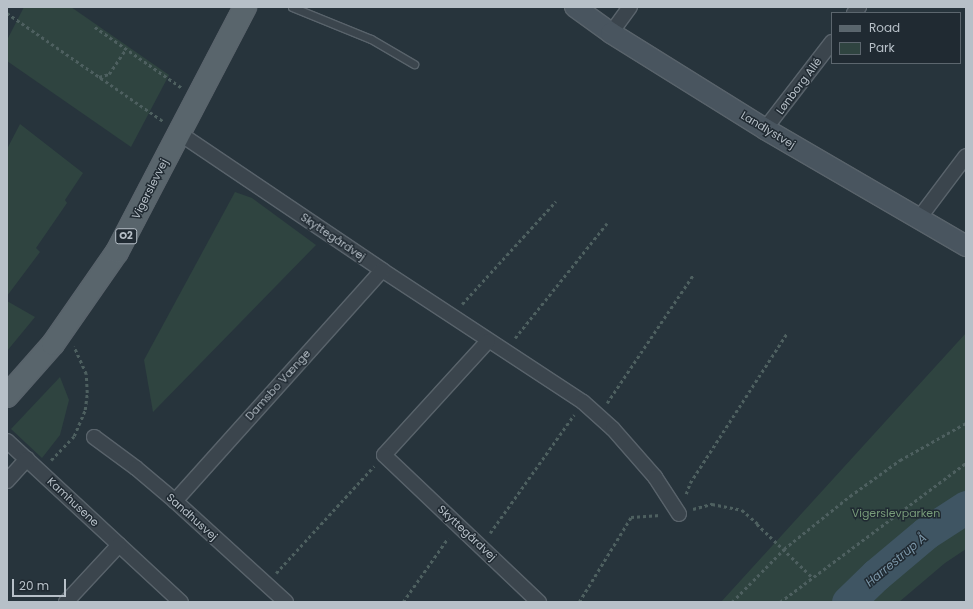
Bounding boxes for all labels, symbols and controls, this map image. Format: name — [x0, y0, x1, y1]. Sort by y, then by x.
legend — [831, 12, 961, 64]
text: Road — [869, 19, 900, 36]
text: Park — [869, 39, 895, 56]
street label: Lønborg Allé — [773, 55, 825, 117]
street label: Landlystvej — [738, 109, 798, 151]
street label: Vigerslevvej — [129, 157, 171, 221]
street label: Skyttegårdvej — [298, 210, 368, 264]
road number: O2 — [115, 228, 137, 244]
street label: Damsbo Vænge — [243, 347, 313, 423]
street label: Kamhusene — [44, 475, 102, 529]
street label: Sandhusvej — [164, 491, 220, 543]
street label: Skyttegårdvej — [435, 503, 499, 563]
park label: Vigerslevparken — [852, 506, 940, 520]
water label: Harrestrup Å — [863, 530, 929, 590]
scale bar — [14, 571, 68, 597]
text: 20 m — [19, 577, 49, 594]

